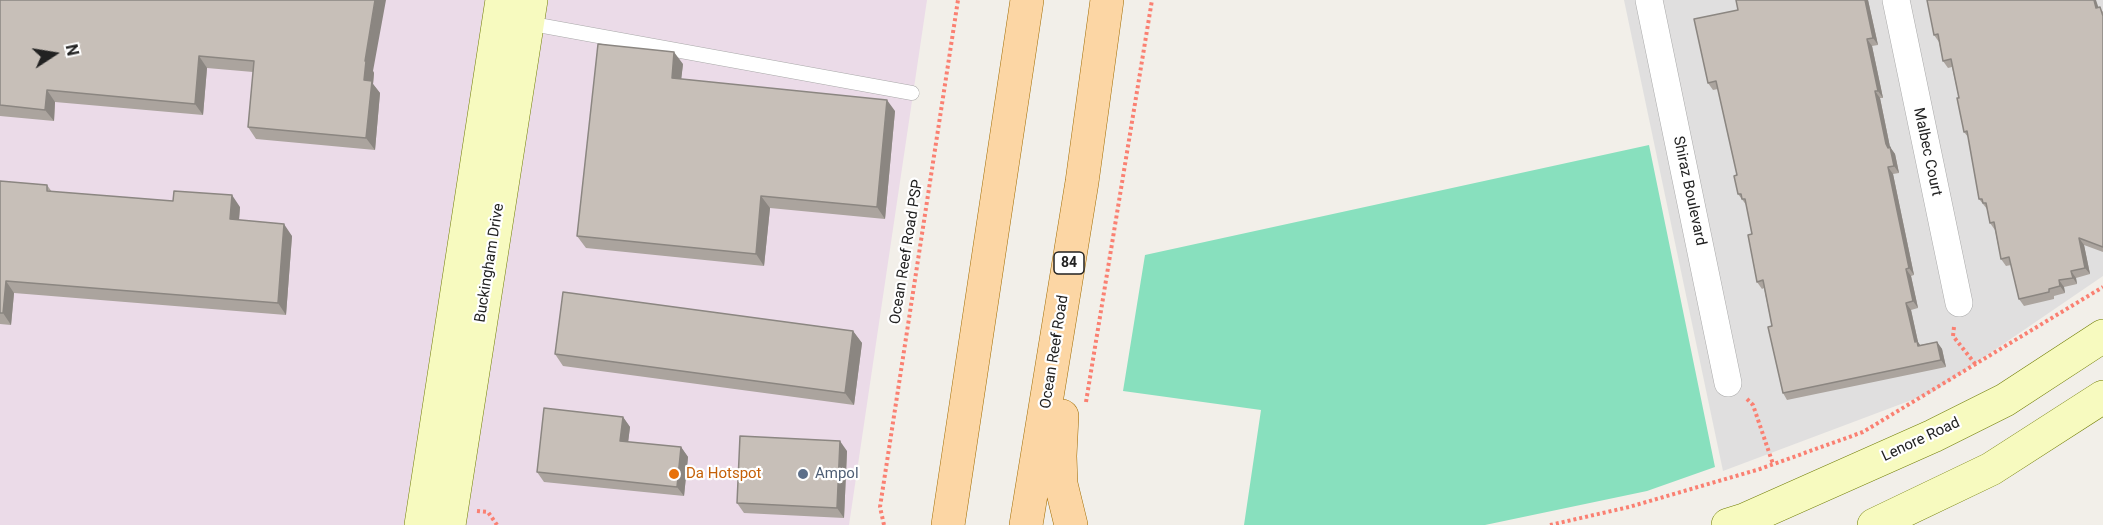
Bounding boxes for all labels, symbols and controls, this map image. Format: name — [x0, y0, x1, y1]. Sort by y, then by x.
north arrow — [24, 24, 84, 84]
text: N — [62, 43, 83, 58]
street label: Malbec Court — [1909, 106, 1945, 198]
street label: Shiraz Boulevard — [1669, 135, 1709, 247]
street label: Ocean Reef Road PSP — [887, 178, 927, 326]
street label: Buckingham Drive — [472, 202, 508, 324]
road number: 84 — [1054, 252, 1084, 274]
street label: Ocean Reef Road — [1037, 294, 1073, 410]
street label: Lenore Road — [1879, 414, 1963, 466]
place label: Da Hotspot — [686, 465, 762, 483]
place label: Ampol — [815, 465, 859, 483]
marker: Da Hotspot — [667, 467, 681, 481]
marker: Ampol — [796, 467, 810, 481]

